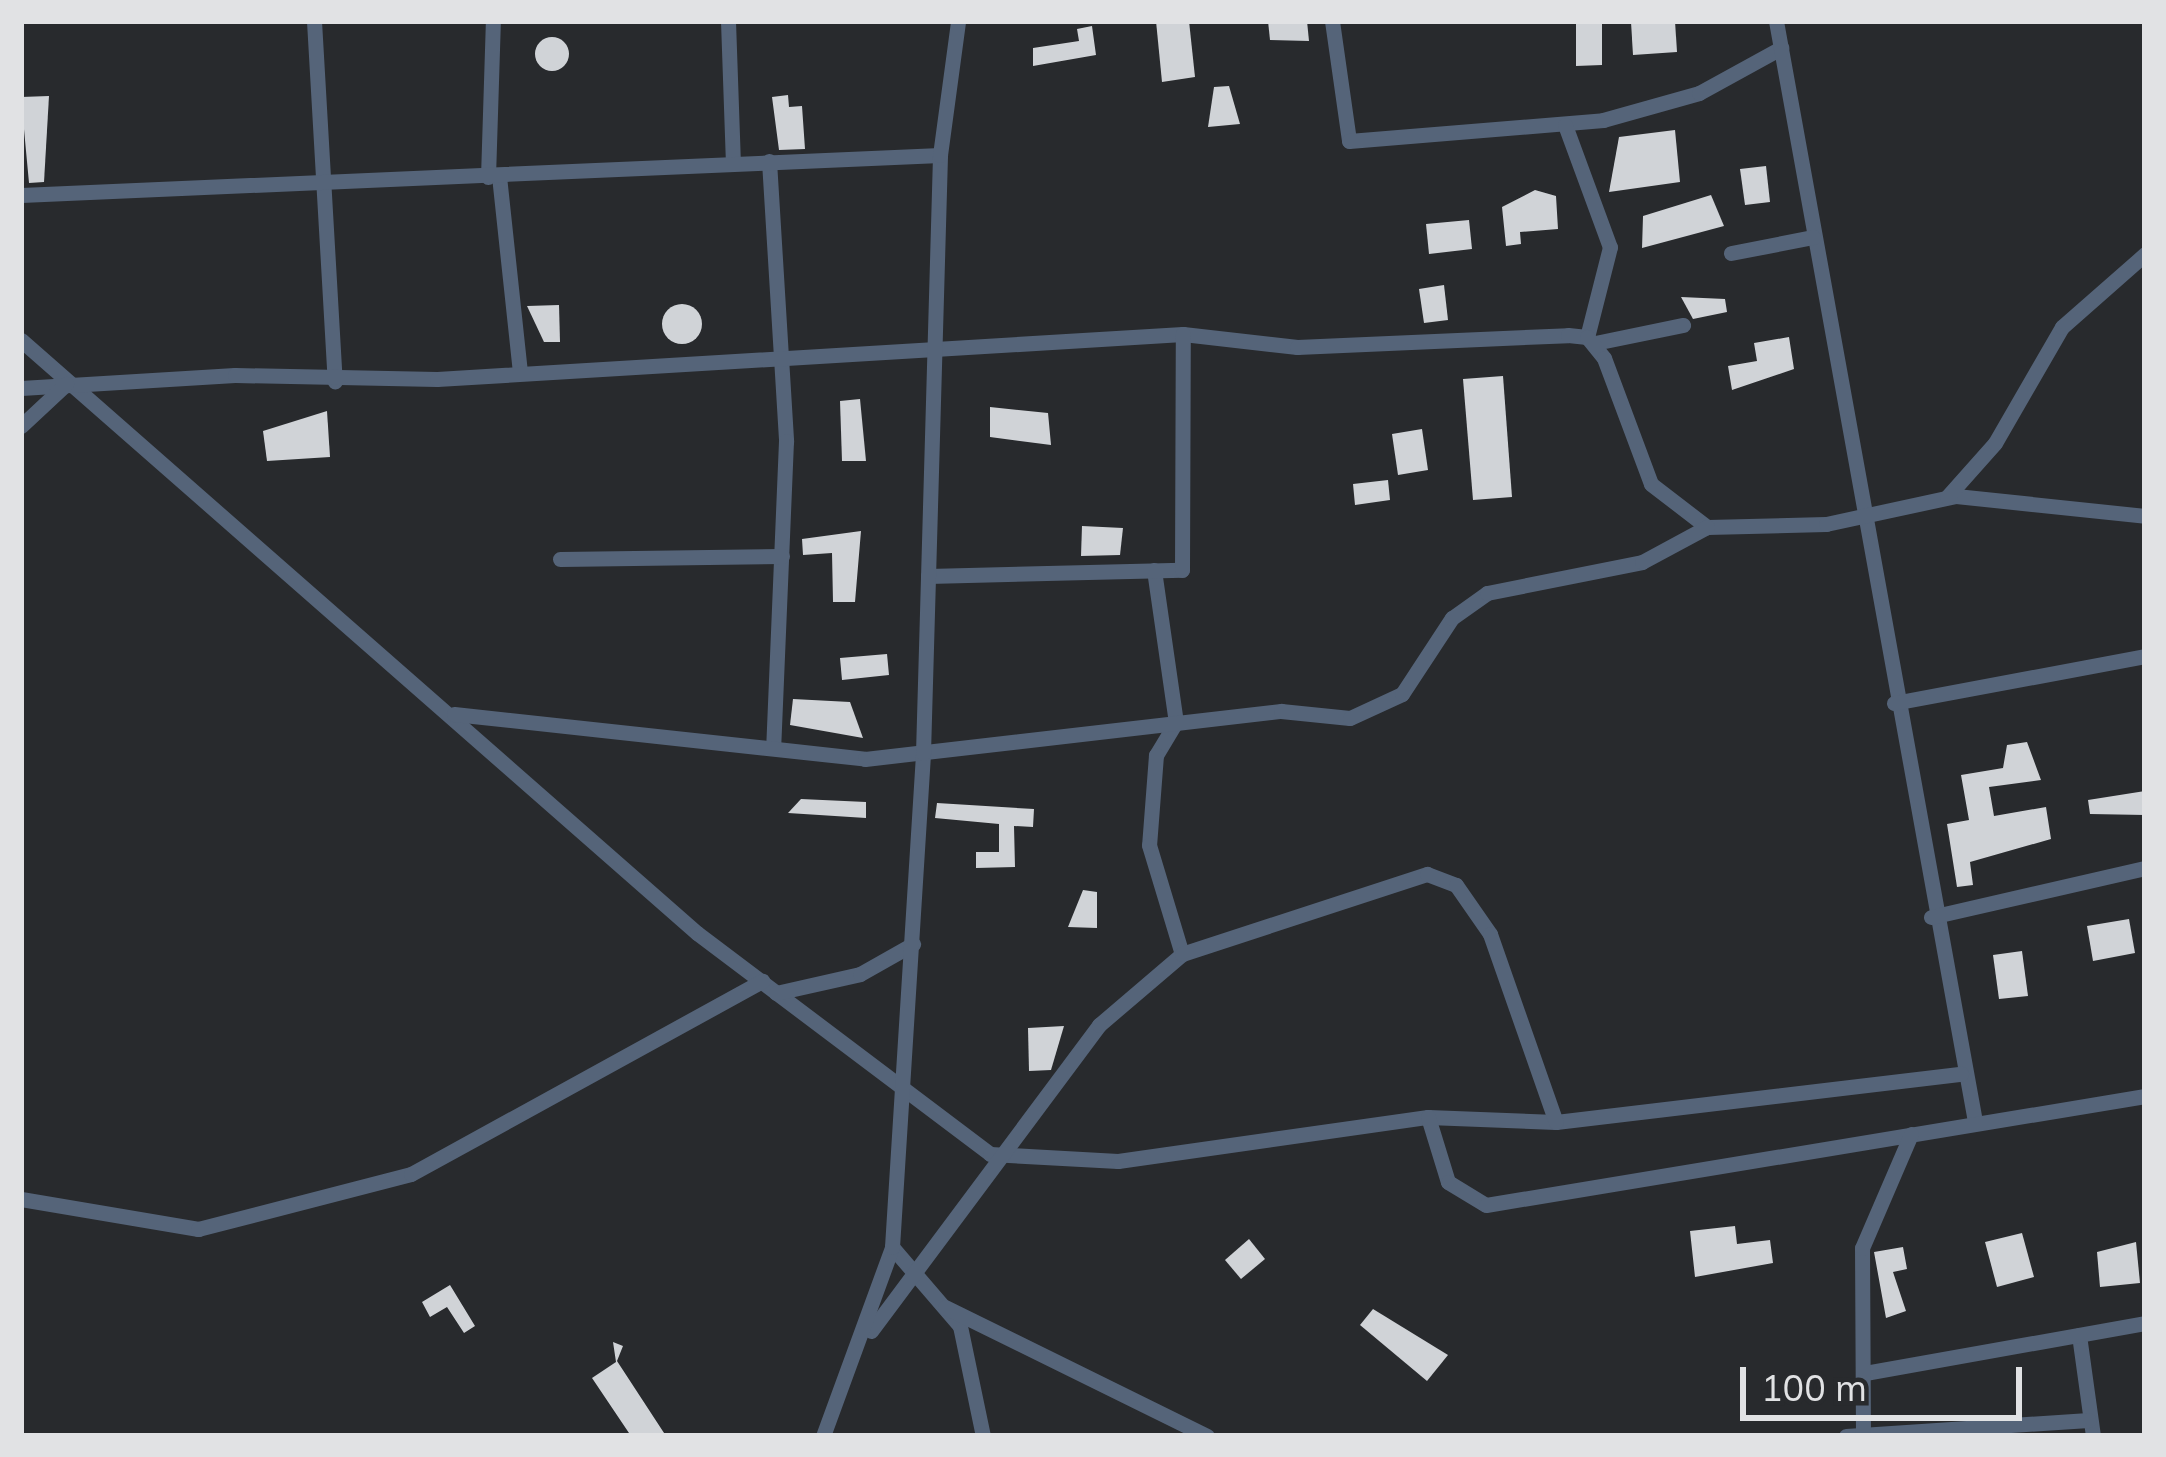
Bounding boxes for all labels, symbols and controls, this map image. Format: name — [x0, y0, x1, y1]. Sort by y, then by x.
scale bar — [1746, 1343, 2028, 1417]
text: 100 m — [1761, 1365, 1867, 1410]

